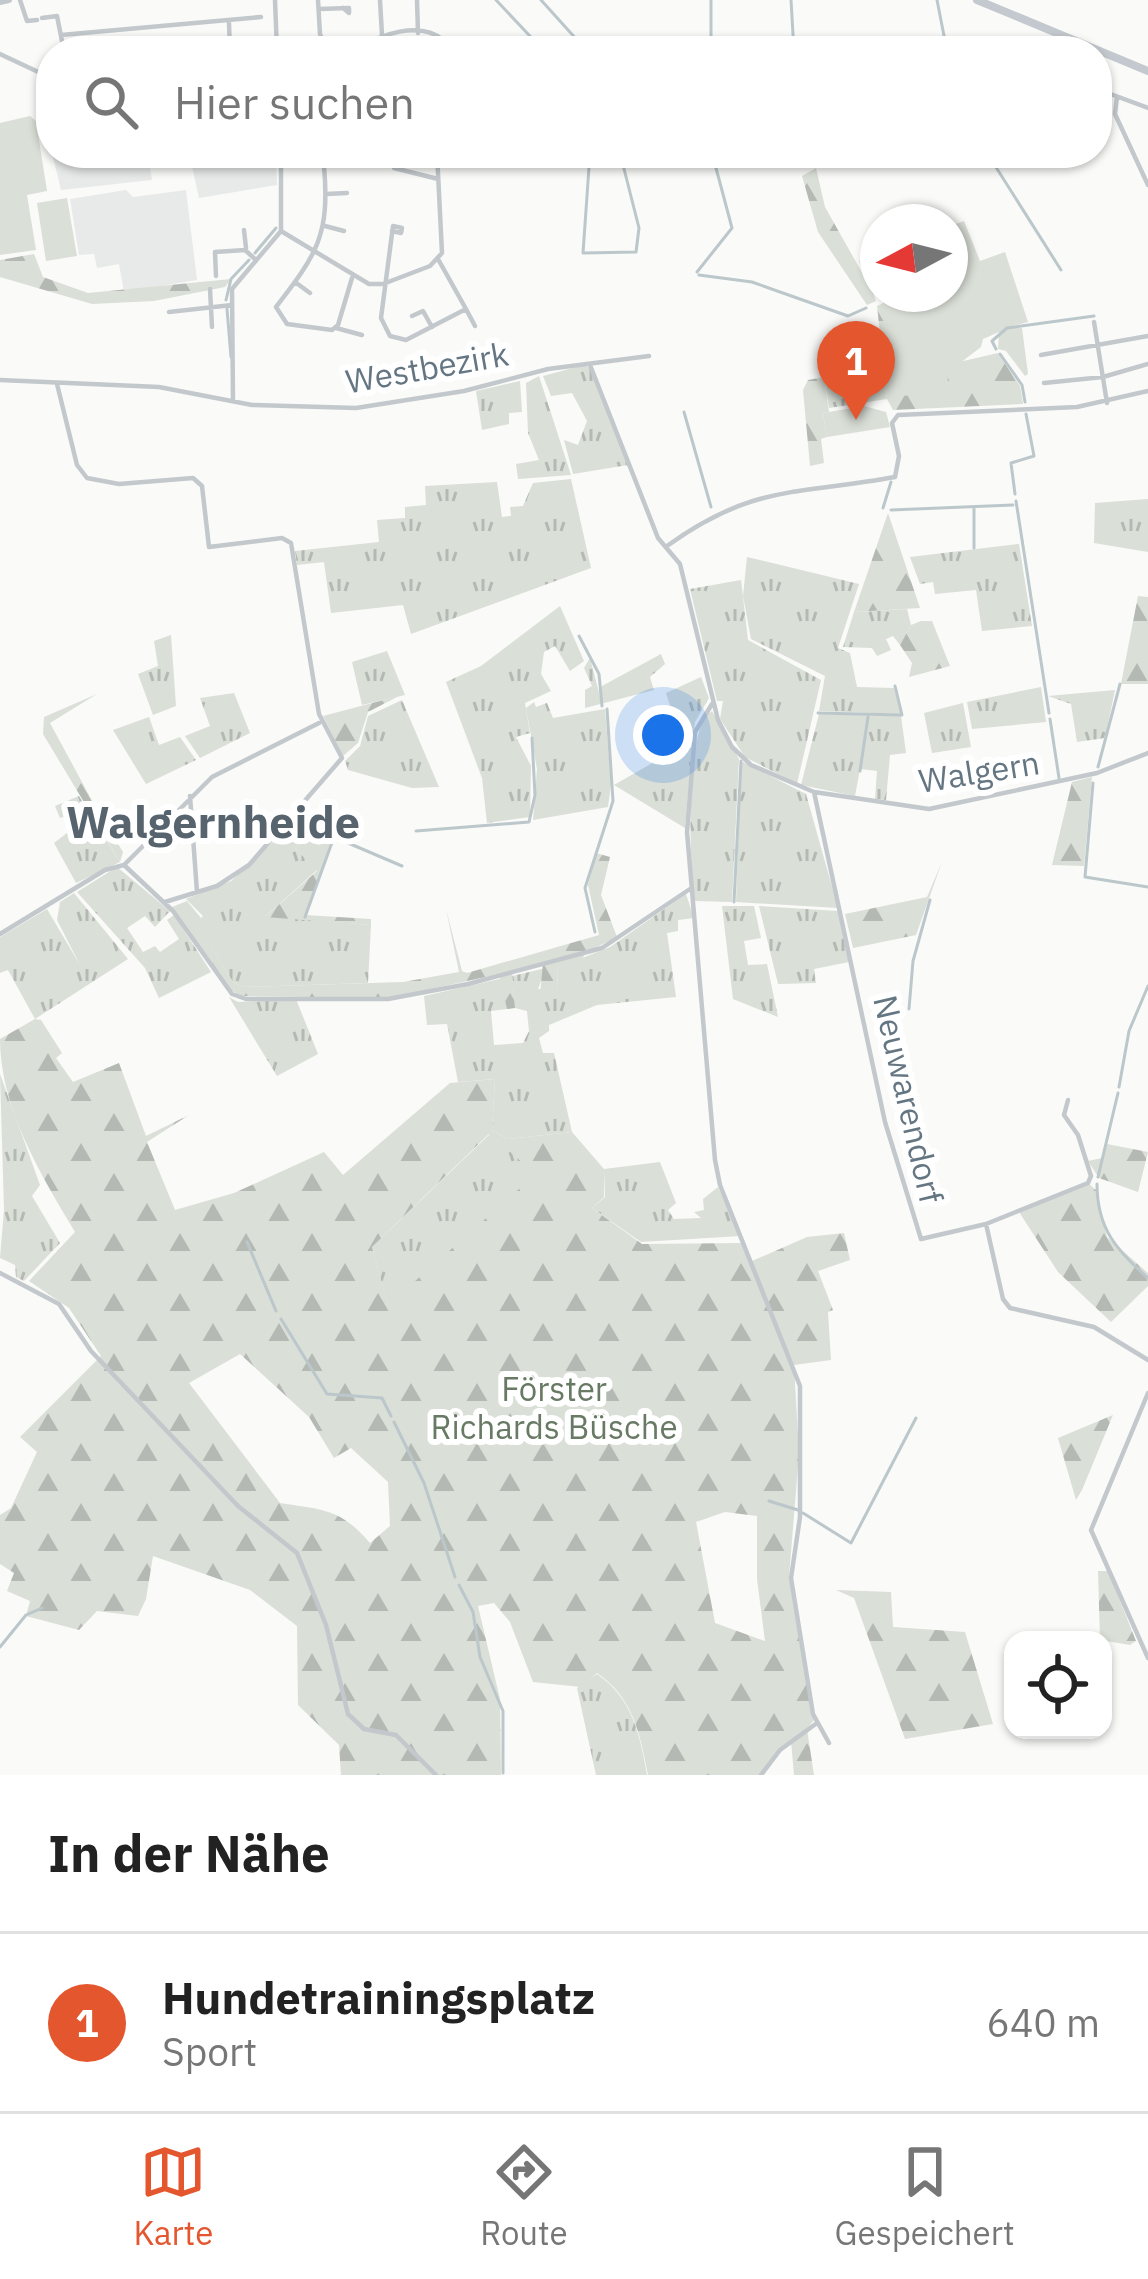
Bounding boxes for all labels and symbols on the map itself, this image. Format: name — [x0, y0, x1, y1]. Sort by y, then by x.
north arrow — [860, 204, 968, 312]
pin: 1 — [817, 321, 895, 420]
street label: Westbezirk — [342, 332, 512, 402]
your location — [633, 705, 693, 765]
street label: Walgern — [915, 740, 1043, 802]
district label: Walgernheide — [66, 792, 360, 850]
street label: Neuwarendorf — [864, 991, 954, 1208]
park label: Förster Richards Büsche — [430, 1367, 678, 1448]

